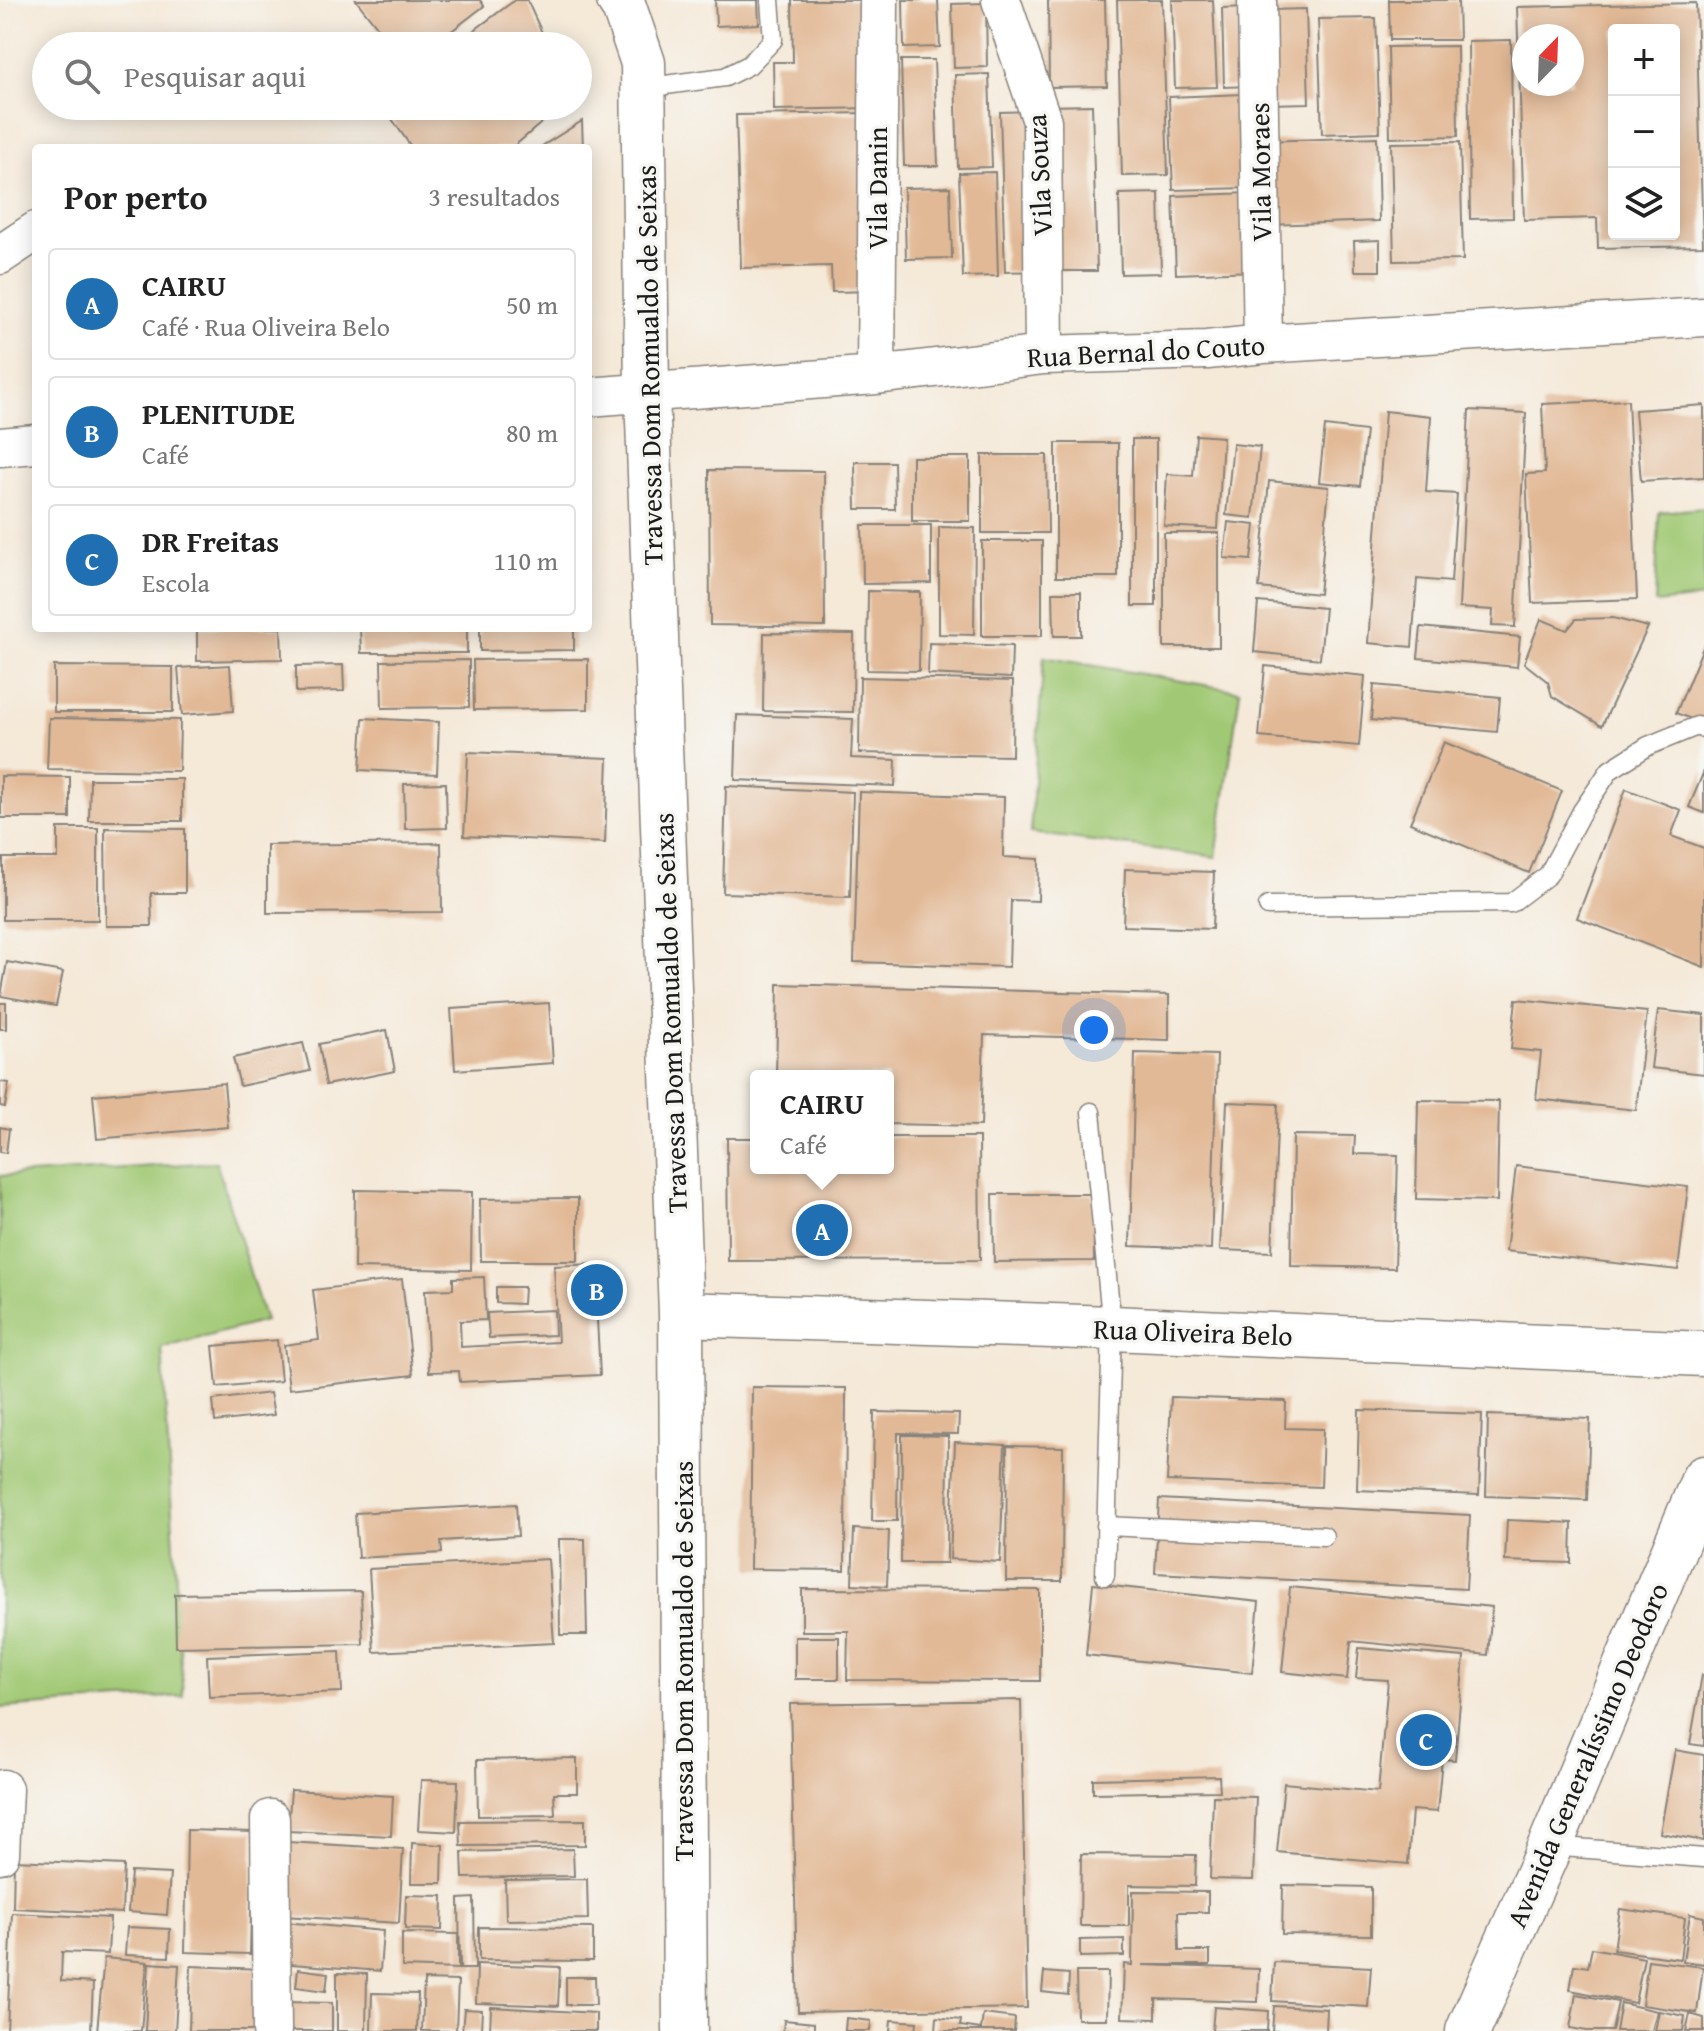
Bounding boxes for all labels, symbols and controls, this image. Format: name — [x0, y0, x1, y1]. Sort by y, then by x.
north arrow — [1512, 24, 1584, 96]
map controls — [1608, 24, 1680, 240]
button: + — [1608, 24, 1680, 96]
search box — [32, 32, 592, 120]
icon: search — [60, 54, 104, 98]
text: Pesquisar aqui — [124, 54, 306, 98]
button: − — [1608, 96, 1680, 168]
street label: Vila Moraes — [1238, 102, 1281, 242]
street label: Vila Souza — [1015, 112, 1062, 237]
street label: Vila Danin — [856, 126, 897, 250]
street label: Travessa Dom Romualdo de Seixas — [625, 164, 672, 566]
button: layers — [1608, 168, 1680, 240]
text: Por perto — [64, 172, 208, 221]
text: 3 resultados — [429, 177, 560, 216]
text: CAIRU — [142, 263, 226, 307]
text: A — [84, 285, 100, 324]
text: 50 m — [506, 285, 558, 324]
text: Café · Rua Oliveira Belo — [142, 307, 390, 346]
street label: Rua Bernal do Couto — [1026, 324, 1266, 377]
text: PLENITUDE — [142, 391, 295, 435]
text: B — [84, 413, 100, 452]
text: 80 m — [506, 413, 558, 452]
text: Café — [142, 435, 189, 474]
text: DR Freitas — [142, 519, 279, 563]
text: C — [85, 541, 99, 580]
text: 110 m — [493, 541, 558, 580]
text: Escola — [142, 563, 210, 602]
street label: Travessa Dom Romualdo de Seixas — [642, 812, 697, 1214]
your location — [1074, 1010, 1114, 1050]
popup — [750, 1070, 894, 1174]
text: CAIRU — [780, 1081, 864, 1125]
text: Café — [780, 1125, 827, 1164]
pin: A — [796, 1200, 848, 1260]
pin: B — [571, 1260, 623, 1320]
street label: Rua Oliveira Belo — [1093, 1308, 1293, 1355]
street label: Travessa Dom Romualdo de Seixas — [662, 1461, 703, 1861]
street label: Avenida Generalíssimo Deodoro — [1495, 1576, 1678, 1934]
pin: C — [1400, 1710, 1452, 1770]

